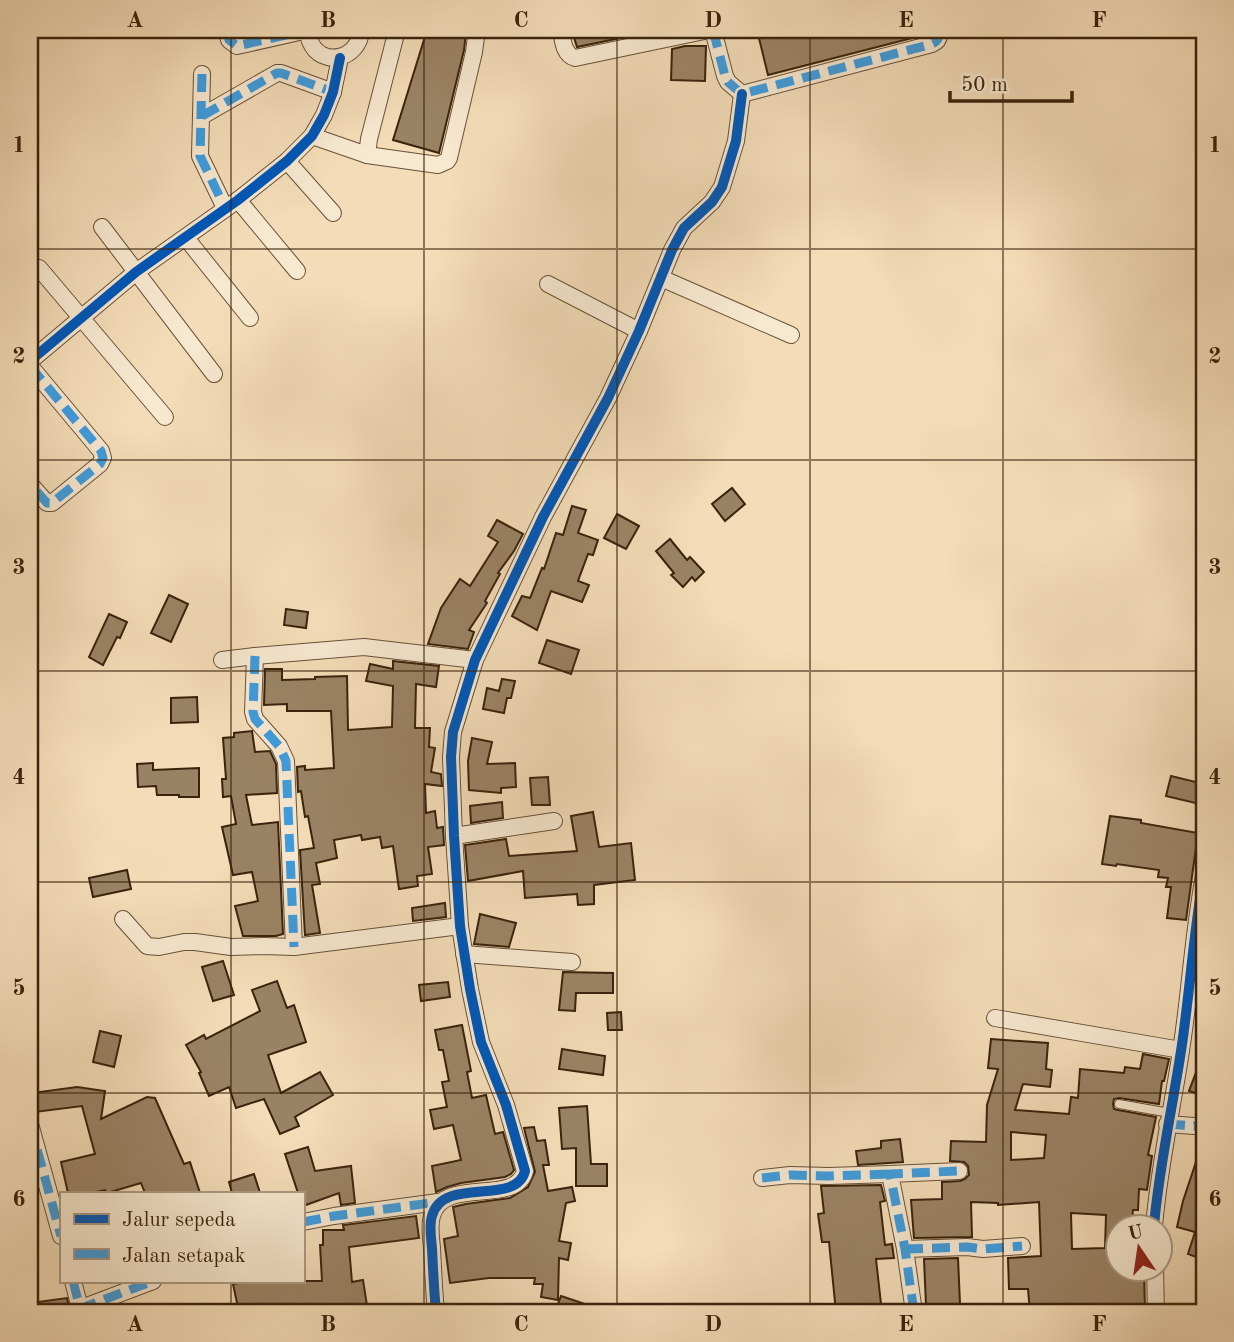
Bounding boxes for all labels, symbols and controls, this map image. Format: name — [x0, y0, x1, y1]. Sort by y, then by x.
text: A — [126, 9, 144, 32]
text: B — [320, 9, 336, 32]
text: C — [513, 9, 529, 32]
text: D — [704, 9, 722, 32]
text: E — [898, 9, 914, 32]
text: F — [1091, 9, 1107, 32]
scale bar — [950, 60, 1073, 104]
text: 50 m — [961, 75, 1008, 96]
text: 1 — [12, 134, 26, 157]
text: 1 — [1208, 134, 1222, 157]
text: 2 — [12, 345, 26, 368]
text: 2 — [1208, 345, 1222, 368]
text: 3 — [12, 556, 26, 579]
text: 3 — [1208, 556, 1222, 579]
text: 4 — [12, 766, 26, 789]
text: 4 — [1208, 766, 1222, 789]
text: 5 — [12, 977, 26, 1000]
text: 5 — [1208, 977, 1222, 1000]
text: 6 — [12, 1188, 26, 1211]
text: 6 — [1208, 1188, 1222, 1211]
legend — [60, 1192, 304, 1282]
text: Jalur sepeda — [122, 1210, 236, 1231]
north arrow — [1104, 1212, 1174, 1282]
text: U — [1126, 1223, 1145, 1245]
text: Jalan setapak — [122, 1246, 246, 1267]
text: A — [126, 1313, 144, 1336]
text: B — [320, 1313, 336, 1336]
text: C — [513, 1313, 529, 1336]
text: D — [704, 1313, 722, 1336]
text: E — [898, 1313, 914, 1336]
text: F — [1091, 1313, 1107, 1336]

